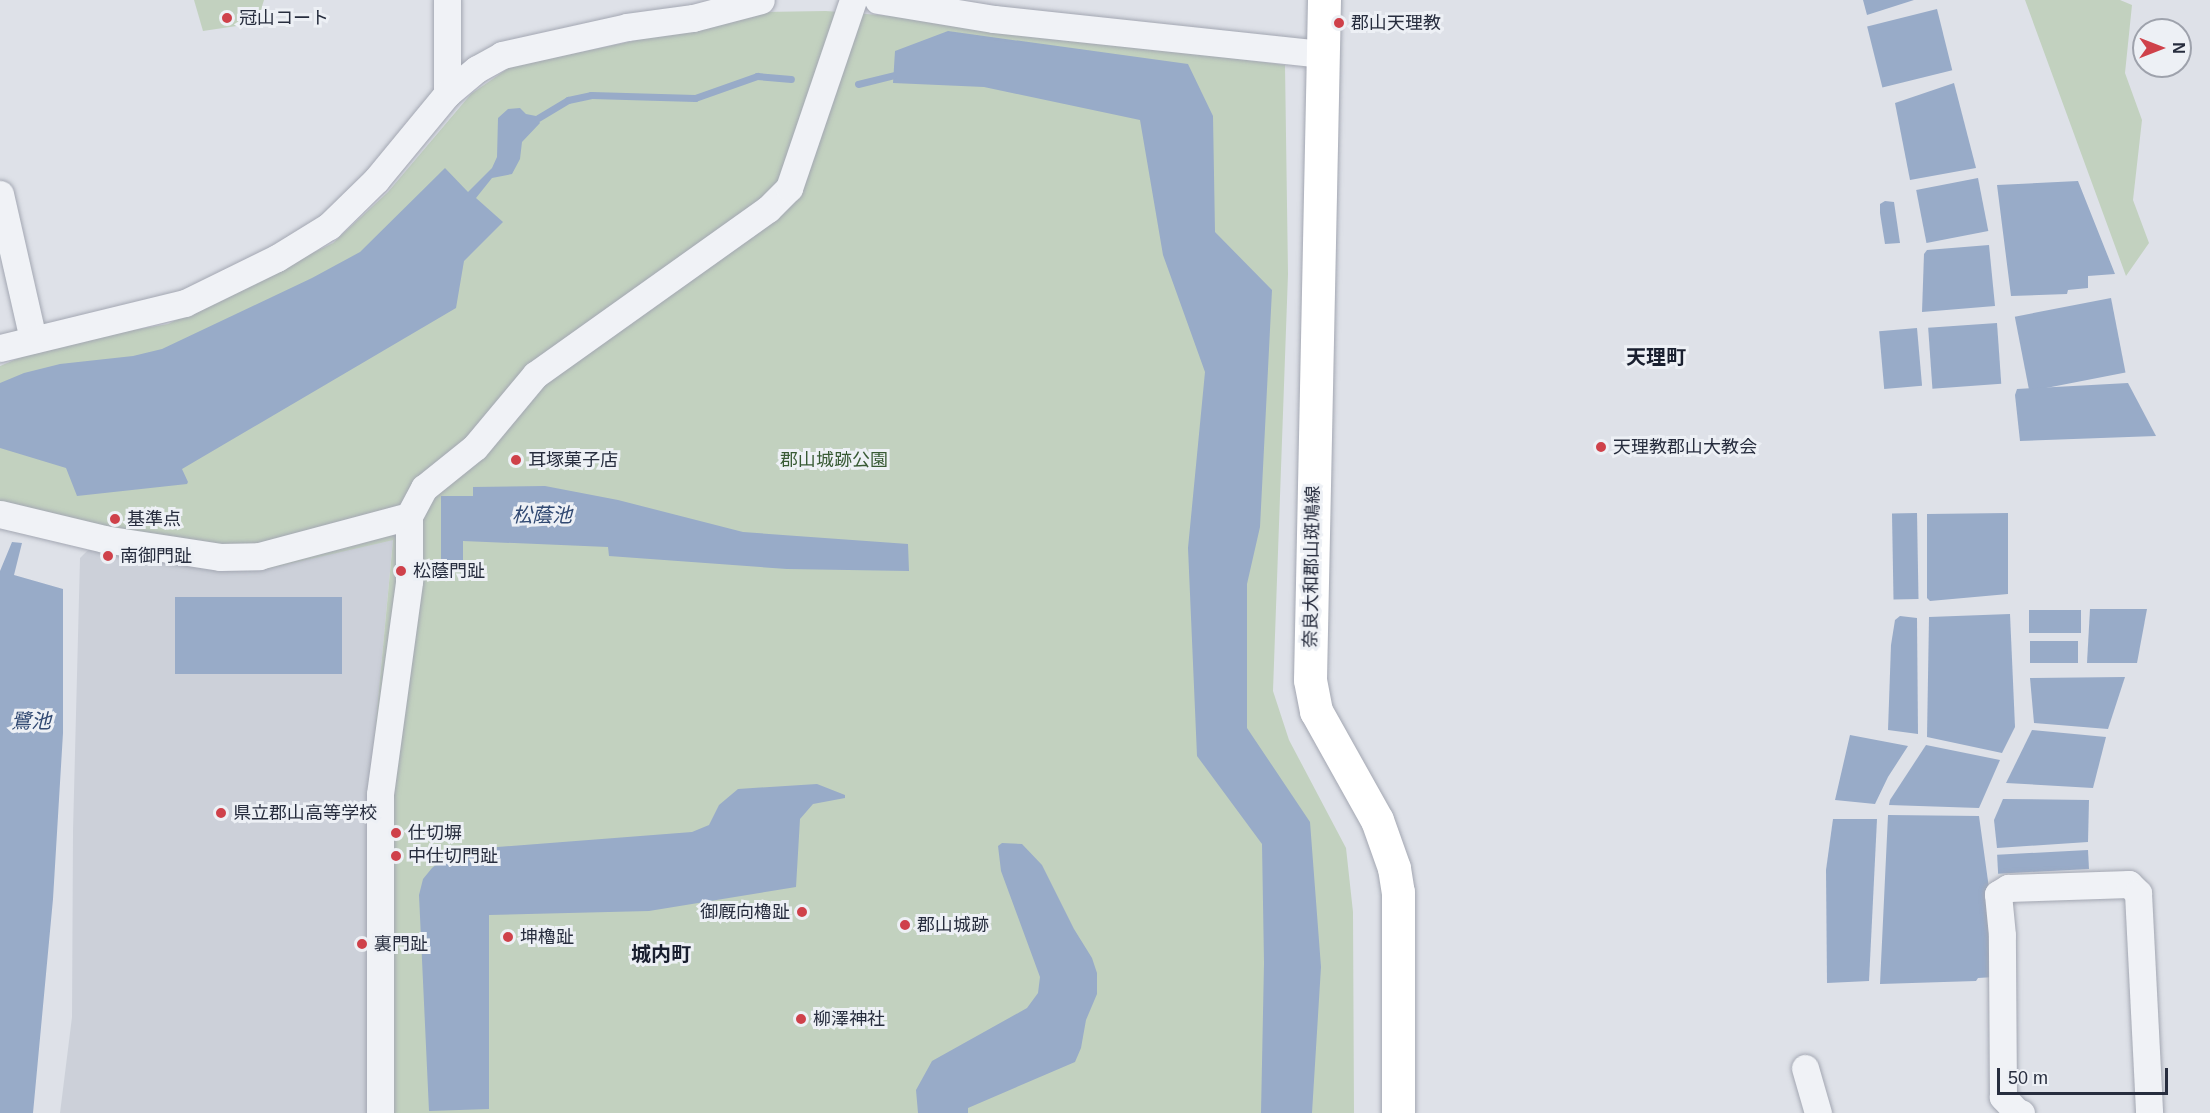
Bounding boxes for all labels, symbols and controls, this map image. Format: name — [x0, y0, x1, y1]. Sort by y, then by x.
place label: 冠山コート — [239, 7, 329, 29]
marker: 冠山コート — [220, 11, 234, 25]
place label: 郡山天理教 — [1351, 12, 1441, 34]
marker: 郡山天理教 — [1332, 16, 1346, 30]
north arrow — [2132, 18, 2192, 78]
text: N — [2170, 42, 2187, 54]
district label: 天理町 — [1626, 345, 1686, 369]
place label: 天理教郡山大教会 — [1613, 436, 1757, 458]
marker: 天理教郡山大教会 — [1594, 440, 1608, 454]
place label: 耳塚菓子店 — [528, 449, 618, 471]
park label: 郡山城跡公園 — [780, 449, 888, 471]
marker: 耳塚菓子店 — [509, 453, 523, 467]
street label: 奈良大和郡山斑鳩線 — [1300, 486, 1324, 648]
water label: 松蔭池 — [512, 503, 572, 527]
place label: 基準点 — [127, 508, 181, 530]
marker: 基準点 — [108, 512, 122, 526]
place label: 南御門趾 — [120, 545, 192, 567]
marker: 南御門趾 — [101, 549, 115, 563]
place label: 松蔭門趾 — [413, 560, 485, 582]
marker: 松蔭門趾 — [394, 564, 408, 578]
water label: 鷺池 — [11, 709, 51, 733]
place label: 県立郡山高等学校 — [233, 802, 377, 824]
marker: 県立郡山高等学校 — [214, 806, 228, 820]
place label: 仕切塀 — [408, 822, 462, 844]
marker: 仕切塀 — [389, 826, 403, 840]
place label: 中仕切門趾 — [408, 845, 498, 867]
marker: 中仕切門趾 — [389, 849, 403, 863]
place label: 御厩向櫓趾 — [700, 901, 790, 923]
marker: 御厩向櫓趾 — [795, 905, 809, 919]
place label: 郡山城跡 — [917, 914, 989, 936]
marker: 郡山城跡 — [898, 918, 912, 932]
place label: 坤櫓趾 — [520, 926, 574, 948]
marker: 坤櫓趾 — [501, 930, 515, 944]
place label: 裏門趾 — [374, 933, 428, 955]
marker: 裏門趾 — [355, 937, 369, 951]
district label: 城内町 — [631, 942, 691, 966]
place label: 柳澤神社 — [813, 1008, 885, 1030]
marker: 柳澤神社 — [794, 1012, 808, 1026]
scale bar — [2000, 1056, 2171, 1094]
text: 50 m — [2008, 1068, 2048, 1088]

